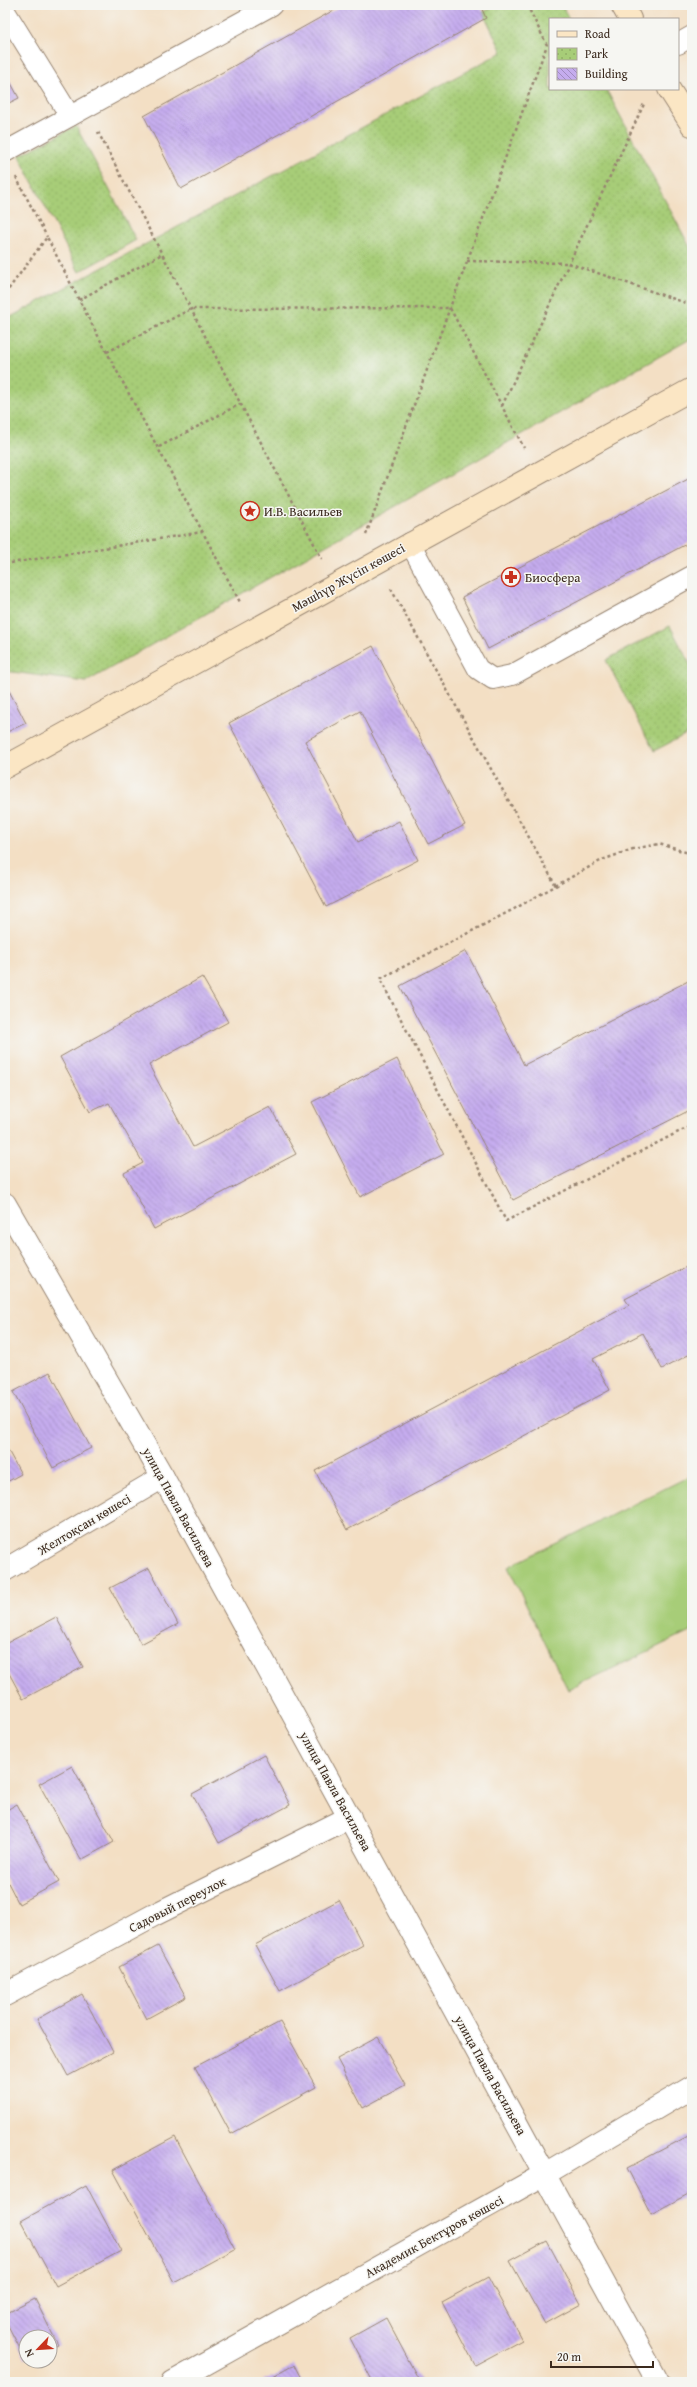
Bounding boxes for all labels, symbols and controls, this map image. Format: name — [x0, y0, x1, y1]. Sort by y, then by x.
legend — [549, 18, 679, 90]
text: Road — [585, 25, 611, 42]
text: Park — [585, 45, 609, 62]
text: Building — [585, 65, 628, 82]
place icon: И.В. Васильев — [239, 500, 261, 522]
place label: И.В. Васильев — [264, 502, 342, 521]
street label: Мәшһүр Жүсіп көшесі — [288, 538, 409, 617]
pharmacy icon: Биосфера — [500, 566, 522, 588]
place label: Биосфера — [525, 568, 581, 587]
street label: улица Павла Васильева — [137, 1443, 220, 1571]
street label: Желтоқсан көшесі — [33, 1489, 135, 1560]
street label: улица Павла Васильева — [294, 1727, 377, 1855]
street label: Садовый переулок — [125, 1872, 229, 1937]
street label: улица Павла Васильева — [449, 2011, 532, 2139]
street label: Академик Бектұров көшесі — [362, 2190, 507, 2283]
north arrow — [18, 2329, 58, 2369]
scale bar — [551, 2343, 653, 2369]
text: N — [20, 2346, 38, 2360]
text: 20 m — [557, 2348, 581, 2365]

